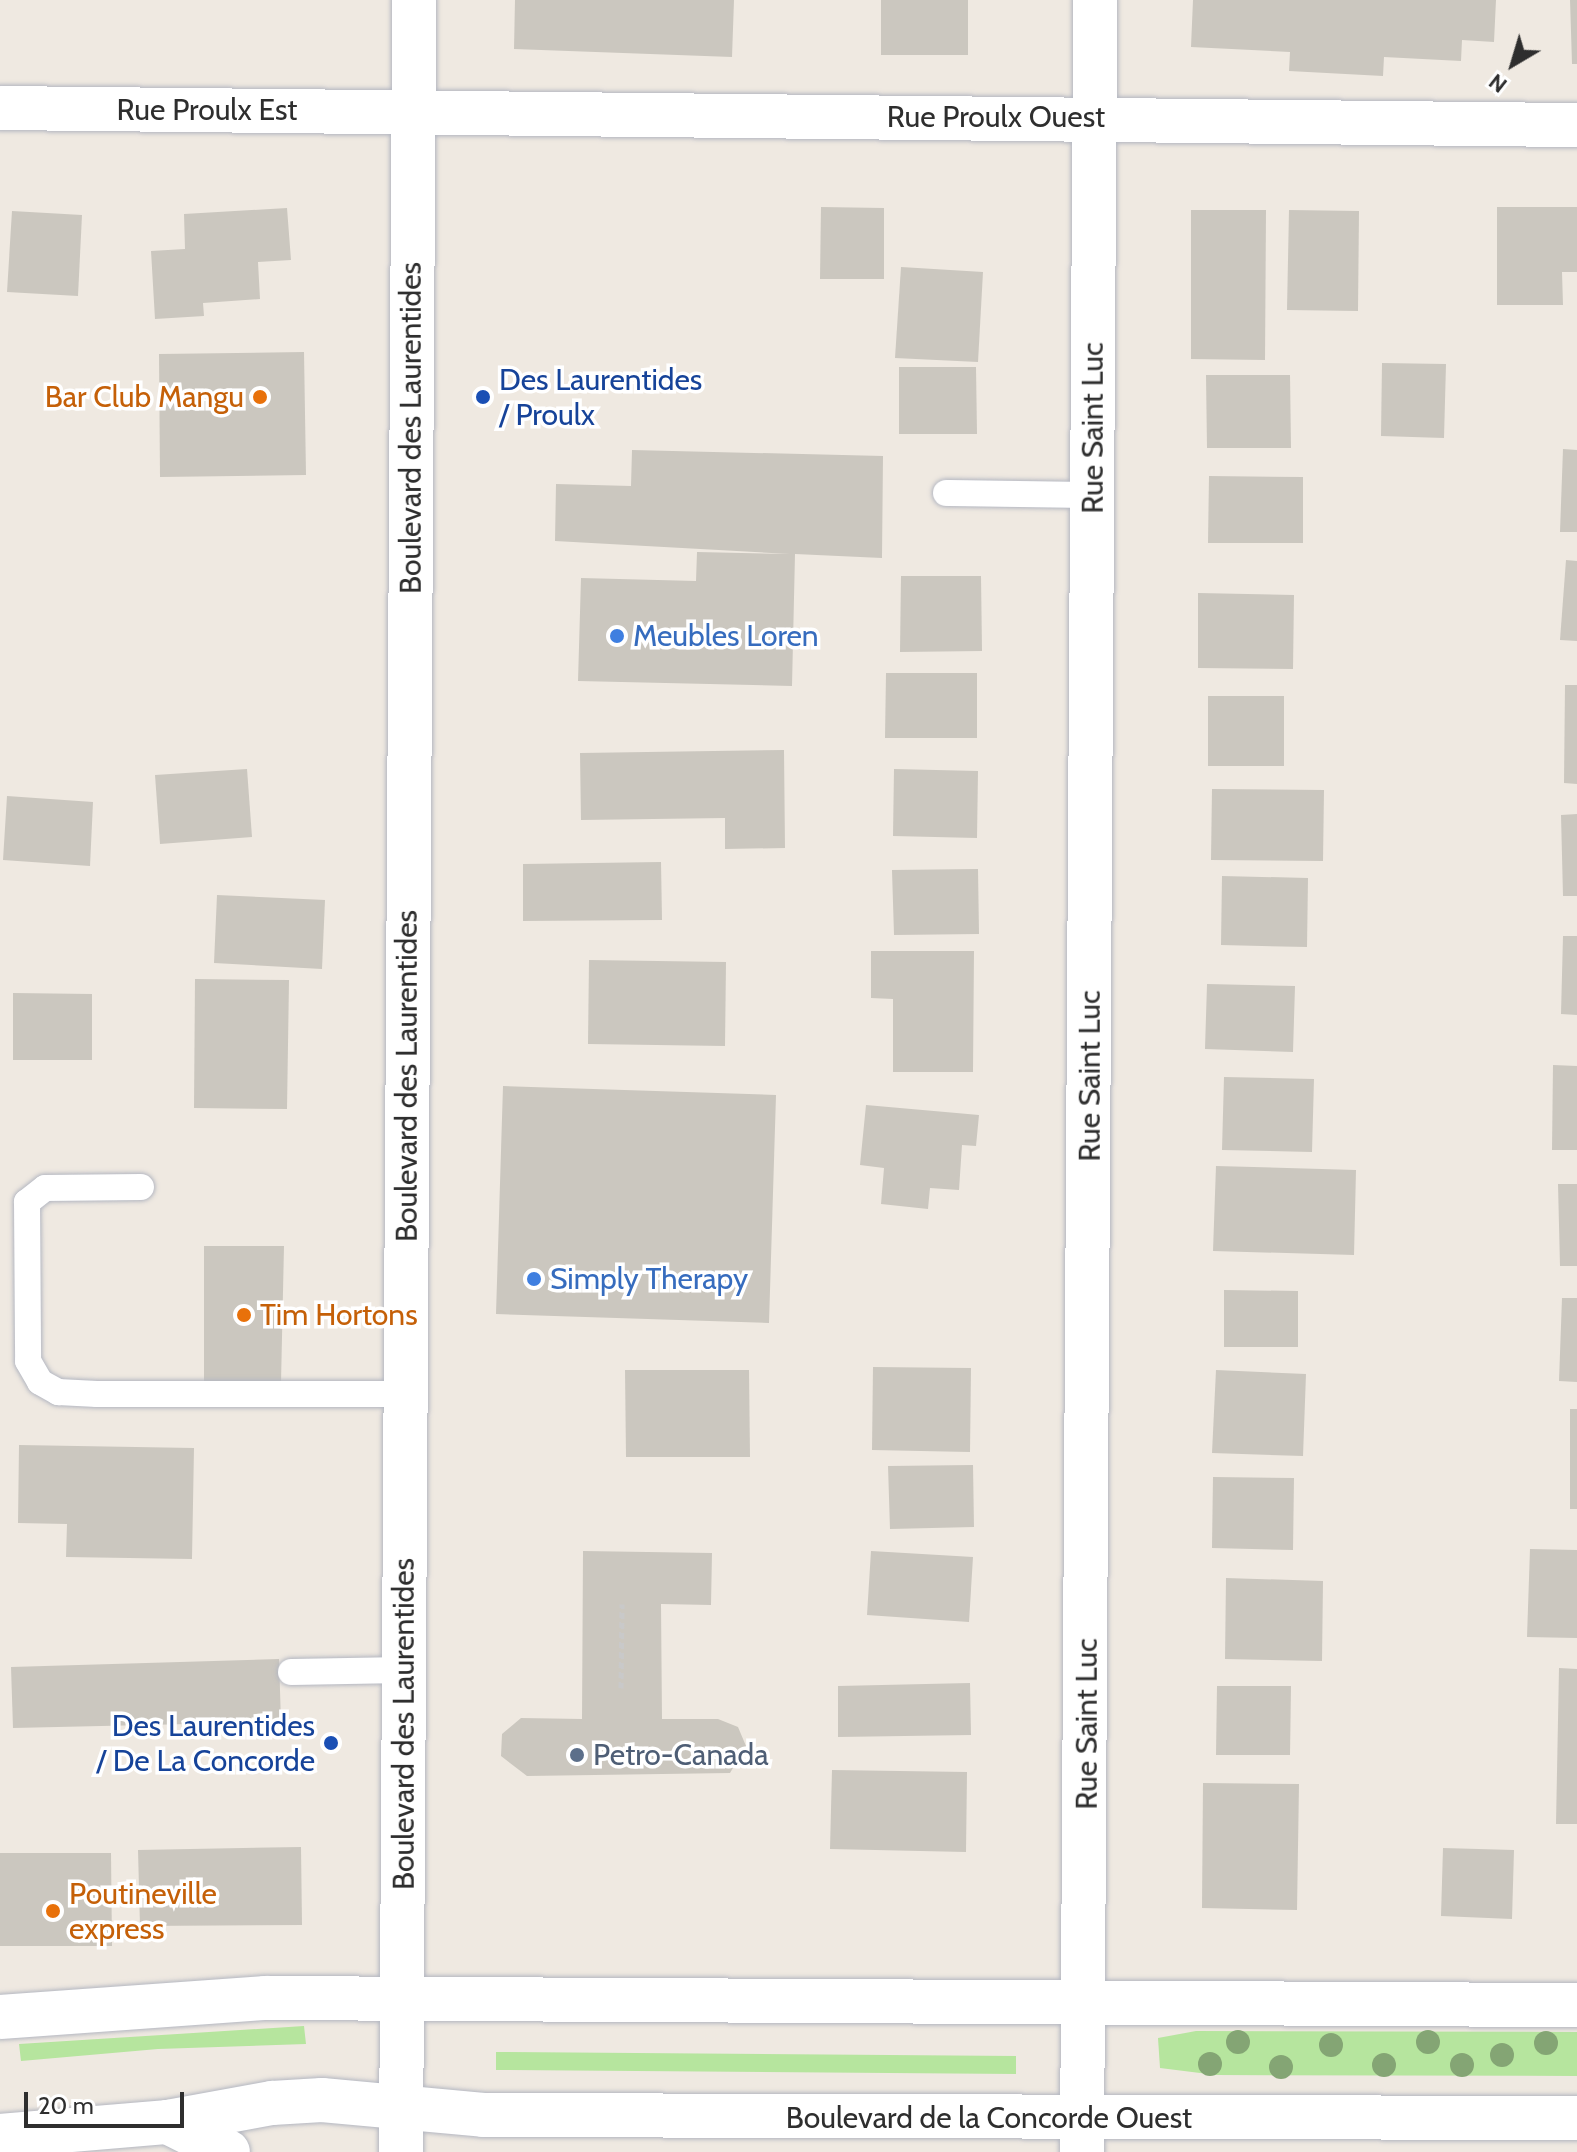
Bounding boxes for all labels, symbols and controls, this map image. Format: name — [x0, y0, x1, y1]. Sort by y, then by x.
north arrow — [1473, 24, 1553, 104]
text: N — [1483, 68, 1512, 99]
street label: Rue Proulx Est — [117, 92, 297, 128]
street label: Rue Proulx Ouest — [887, 99, 1105, 135]
street label: Boulevard des Laurentides — [393, 262, 429, 594]
street label: Rue Saint Luc — [1075, 342, 1111, 514]
place label: Des Laurentides / Proulx — [499, 362, 702, 432]
place label: Bar Club Mangu — [45, 379, 244, 415]
marker: Bar Club Mangu — [251, 388, 269, 406]
marker: Des Laurentides / Proulx — [474, 388, 492, 406]
place label: Meubles Loren — [633, 618, 819, 654]
marker: Meubles Loren — [608, 627, 626, 645]
street label: Boulevard des Laurentides — [389, 910, 425, 1242]
street label: Rue Saint Luc — [1072, 990, 1108, 1162]
place label: Simply Therapy — [550, 1261, 748, 1297]
marker: Simply Therapy — [525, 1270, 543, 1288]
place label: Tim Hortons — [260, 1297, 418, 1333]
marker: Tim Hortons — [235, 1306, 253, 1324]
street label: Boulevard des Laurentides — [386, 1558, 422, 1890]
street label: Rue Saint Luc — [1069, 1638, 1105, 1810]
place label: Des Laurentides / De La Concorde — [96, 1708, 315, 1778]
marker: Des Laurentides / De La Concorde — [322, 1734, 340, 1752]
place label: Petro-Canada — [593, 1737, 769, 1773]
marker: Petro-Canada — [568, 1746, 586, 1764]
place label: Poutineville express — [69, 1876, 217, 1946]
marker: Poutineville express — [44, 1902, 62, 1920]
scale bar — [28, 2076, 188, 2126]
text: 20 m — [38, 2091, 94, 2120]
street label: Boulevard de la Concorde Ouest — [786, 2100, 1192, 2136]

